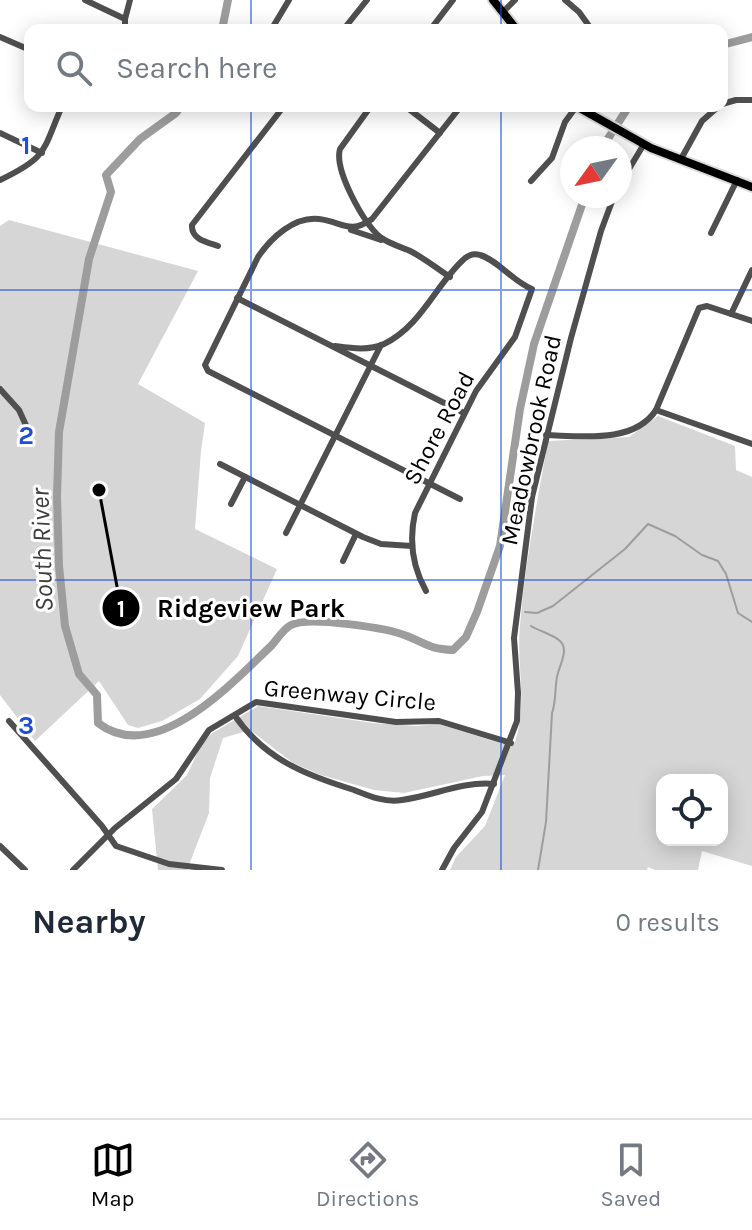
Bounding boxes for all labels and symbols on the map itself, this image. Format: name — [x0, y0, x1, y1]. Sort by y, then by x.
text: 1 — [21, 130, 31, 161]
north arrow — [560, 136, 632, 208]
street label: Meadowbrook Road — [495, 332, 567, 548]
street label: Shore Road — [398, 367, 480, 489]
text: 2 — [18, 420, 34, 451]
water label: South River — [24, 487, 60, 612]
callout: Ridgeview Park — [101, 583, 361, 633]
text: Ridgeview Park — [157, 593, 345, 624]
text: 1 — [117, 595, 125, 623]
street label: Greenway Circle — [263, 674, 437, 716]
text: 3 — [18, 710, 34, 741]

